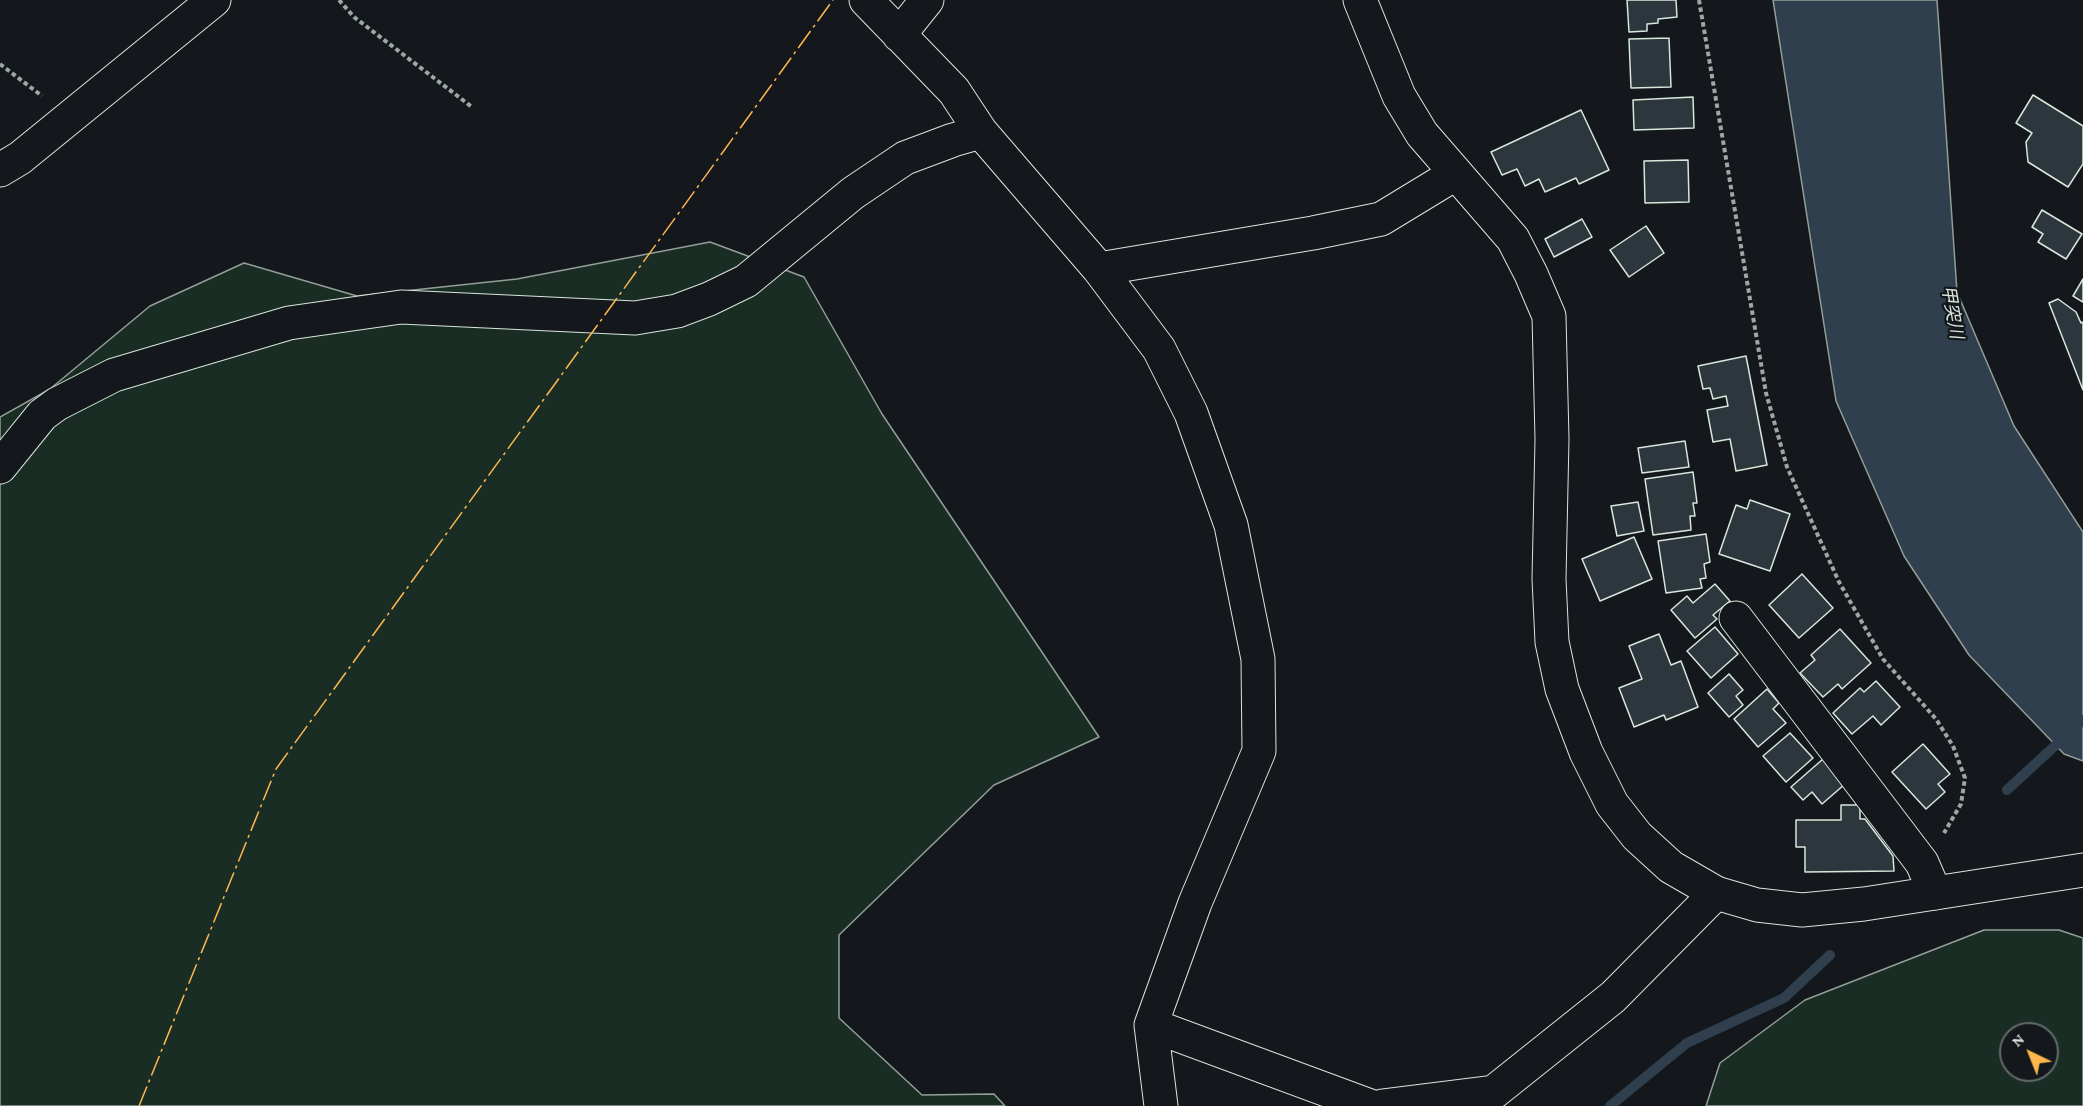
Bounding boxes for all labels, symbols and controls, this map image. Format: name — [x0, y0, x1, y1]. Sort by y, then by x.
water label: 甲突川 — [1937, 284, 1967, 340]
north arrow — [1999, 1022, 2059, 1082]
text: N — [2008, 1030, 2028, 1050]

